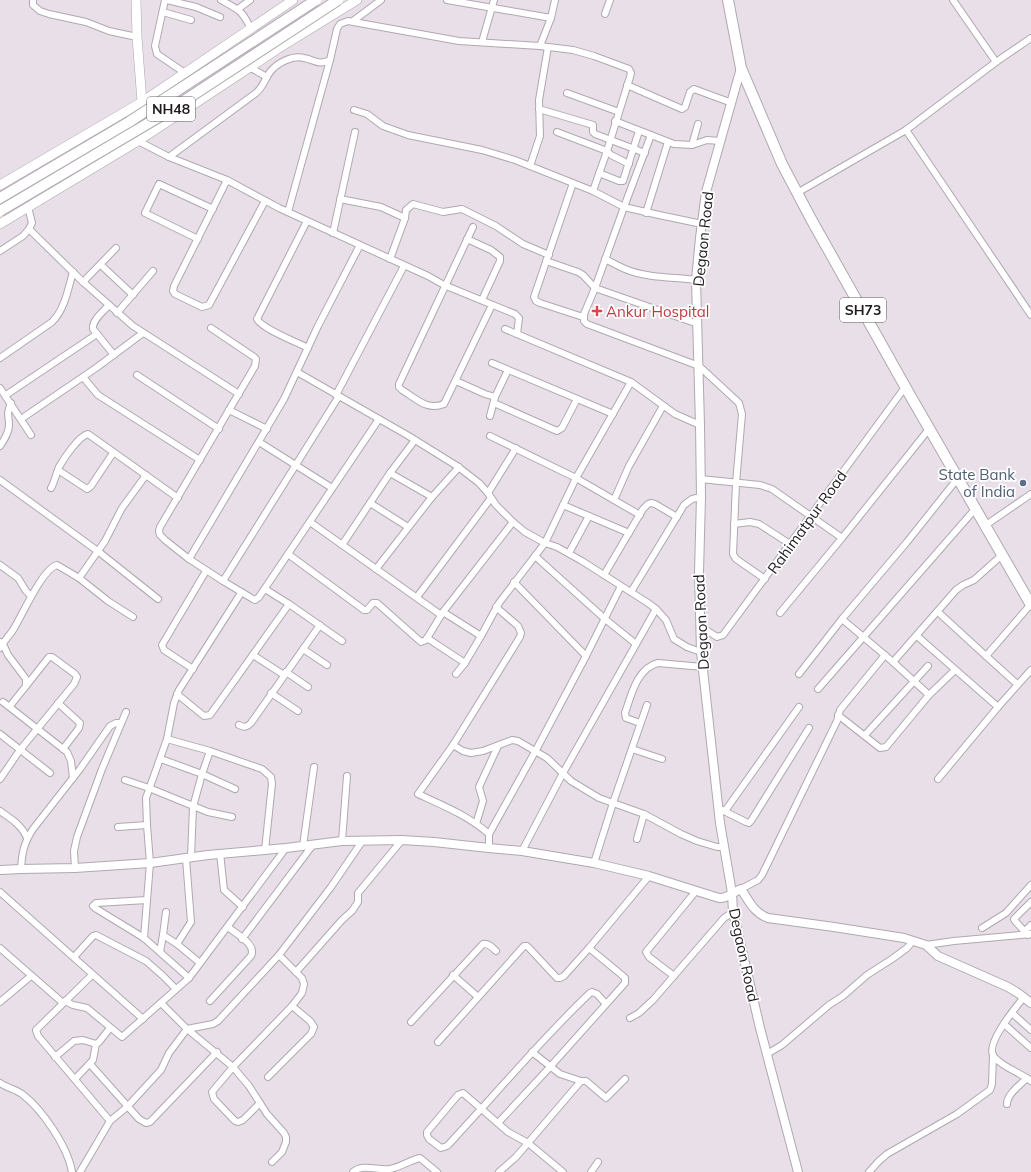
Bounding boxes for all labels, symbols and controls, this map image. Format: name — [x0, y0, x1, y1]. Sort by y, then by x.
road number: NH48 — [147, 97, 195, 121]
street label: Degaon Road — [689, 191, 717, 287]
road number: SH73 — [840, 298, 886, 322]
place label: Ankur Hospital — [606, 302, 709, 321]
marker: Ankur Hospital — [591, 305, 603, 317]
place label: State Bank of India — [938, 465, 1015, 501]
street label: Rahimatpur Road — [763, 467, 851, 577]
marker: State Bank of India — [1018, 478, 1028, 488]
street label: Degaon Road — [689, 574, 713, 670]
street label: Degaon Road — [725, 906, 763, 1004]

